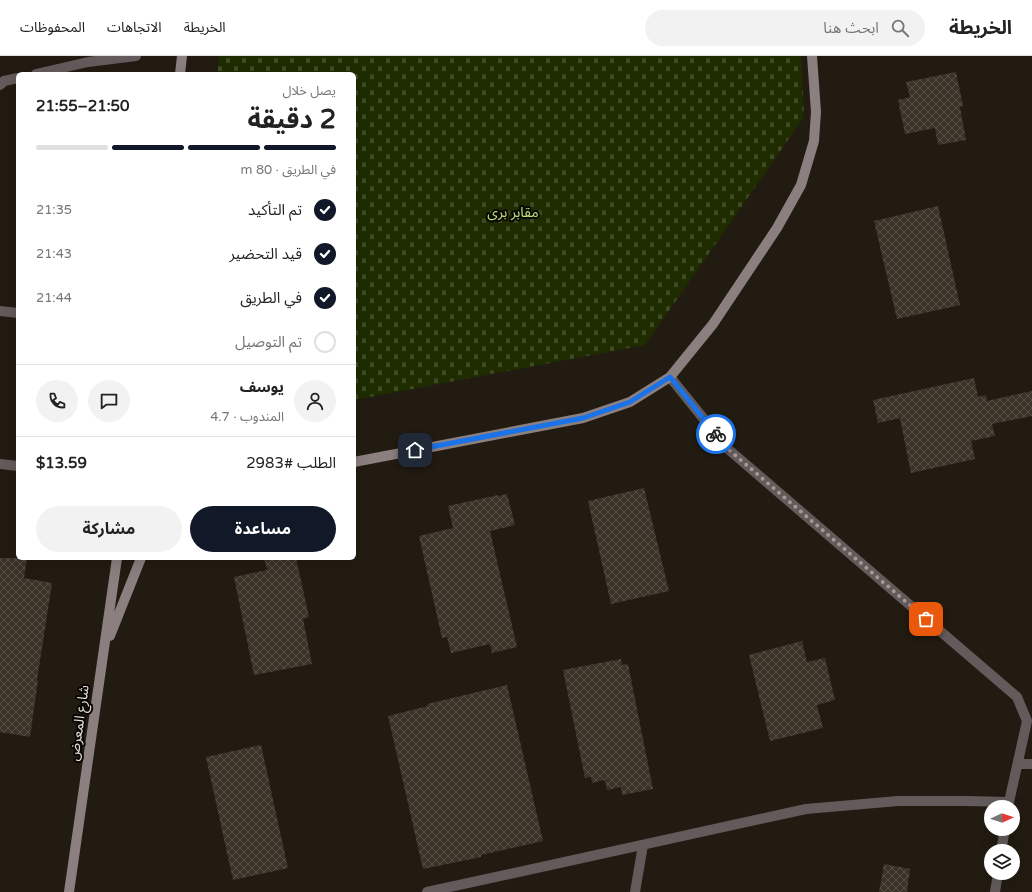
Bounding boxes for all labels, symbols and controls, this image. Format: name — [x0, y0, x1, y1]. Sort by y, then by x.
search box — [645, 10, 925, 46]
icon: search — [889, 17, 911, 39]
text: الخريطة — [949, 17, 1012, 39]
text: المحفوظات — [20, 19, 85, 36]
text: الاتجاهات — [107, 19, 162, 36]
text: الخريطة — [184, 19, 226, 36]
text: ابحث هنا — [823, 19, 879, 37]
text: يصل خلال — [282, 83, 336, 99]
text: 21:50–21:55 — [36, 97, 129, 115]
text: 2 دقيقة — [247, 104, 336, 135]
text: في الطريق · 80 m — [241, 162, 336, 178]
icon: check — [314, 199, 336, 221]
text: تم التأكيد — [248, 201, 302, 219]
text: 21:35 — [36, 202, 72, 218]
park label: مقابر برى — [487, 204, 539, 221]
icon: check — [314, 243, 336, 265]
text: قيد التحضير — [229, 245, 302, 263]
text: 21:43 — [36, 246, 72, 262]
icon: check — [314, 287, 336, 309]
text: في الطريق — [240, 289, 302, 307]
text: 21:44 — [36, 290, 72, 306]
text: تم التوصيل — [235, 333, 302, 351]
text: يوسف — [240, 378, 284, 396]
button: phone — [36, 380, 78, 422]
button: chat — [88, 380, 130, 422]
button: person — [294, 380, 336, 422]
text: المندوب · 4.7 — [210, 409, 284, 425]
courier — [696, 414, 736, 454]
icon: bike — [705, 423, 727, 445]
pin — [398, 433, 432, 467]
icon: home — [404, 439, 426, 461]
text: $13.59 — [36, 454, 87, 472]
text: الطلب #2983 — [246, 454, 336, 472]
button: مشاركة — [36, 506, 182, 552]
button: مساعدة — [190, 506, 336, 552]
pin — [909, 602, 943, 636]
icon: bag — [915, 608, 937, 630]
street label: شارع المعرض — [65, 684, 95, 762]
north arrow — [984, 800, 1020, 836]
map controls — [984, 800, 1020, 880]
button: layers — [984, 844, 1020, 880]

